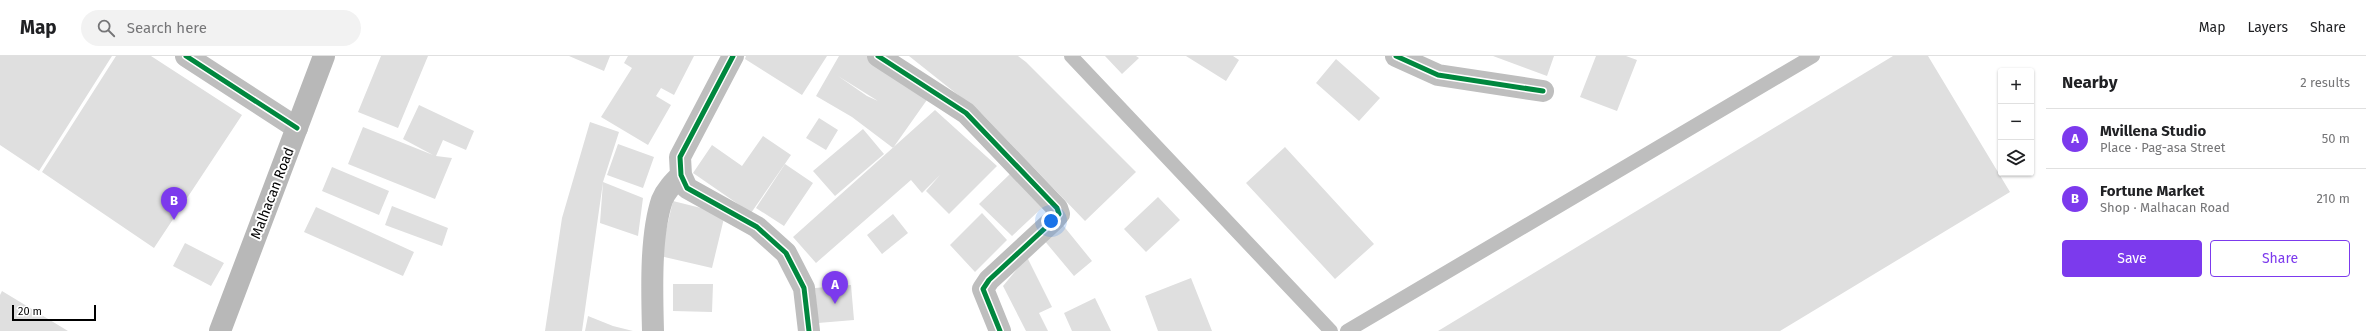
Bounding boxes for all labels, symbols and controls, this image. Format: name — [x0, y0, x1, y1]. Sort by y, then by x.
search box — [81, 10, 361, 46]
text: Map — [20, 16, 57, 39]
icon: search — [95, 17, 117, 39]
text: Search here — [127, 19, 207, 37]
text: Map — [2199, 19, 2225, 36]
text: Layers — [2247, 19, 2288, 36]
text: Share — [2310, 19, 2346, 36]
map controls — [1998, 68, 2034, 176]
button: + — [1998, 68, 2034, 104]
text: Nearby — [2062, 72, 2117, 93]
text: 2 results — [2300, 75, 2350, 90]
button: − — [1998, 104, 2034, 140]
text: Mvillena Studio — [2100, 122, 2206, 140]
text: A — [2071, 131, 2079, 146]
text: 50 m — [2322, 131, 2350, 146]
button: layers — [1998, 140, 2034, 176]
text: Place · Pag-asa Street — [2100, 140, 2225, 155]
street label: Malhacan Road — [247, 145, 298, 241]
text: Fortune Market — [2100, 182, 2205, 200]
pin: B — [161, 187, 187, 220]
text: B — [2071, 191, 2079, 206]
text: 210 m — [2316, 191, 2350, 206]
text: Shop · Malhacan Road — [2100, 200, 2230, 215]
your location — [1041, 211, 1061, 231]
button: Save — [2062, 240, 2202, 277]
button: Share — [2210, 240, 2350, 277]
pin: A — [822, 271, 848, 304]
scale bar — [12, 303, 96, 322]
text: 20 m — [18, 305, 42, 318]

